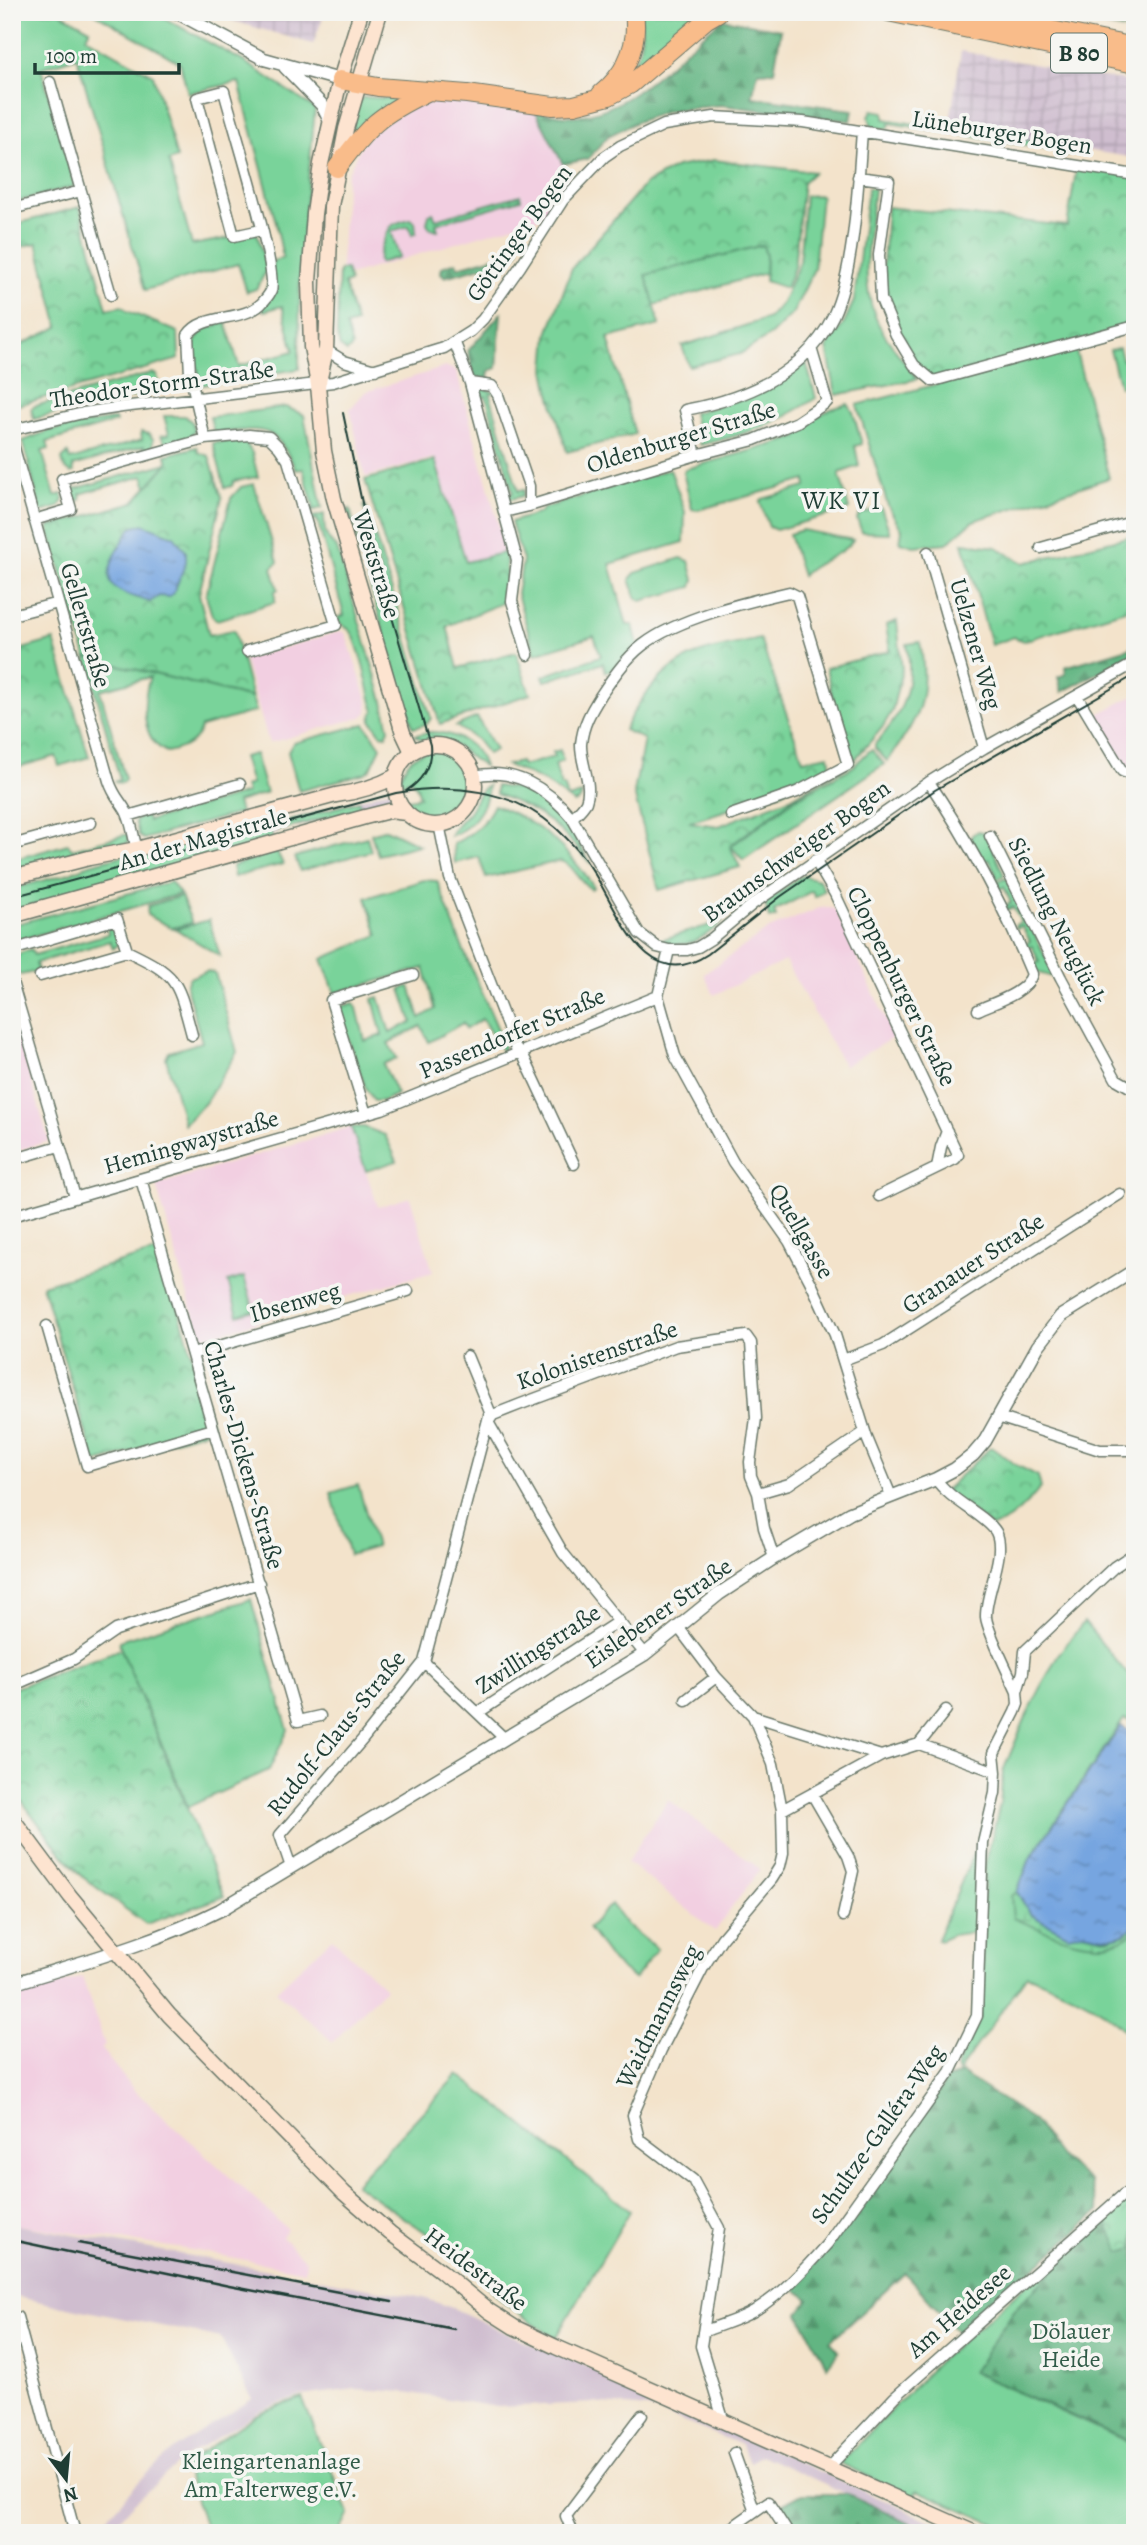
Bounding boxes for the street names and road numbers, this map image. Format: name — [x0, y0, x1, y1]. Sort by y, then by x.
road number: B 80 — [1051, 34, 1107, 72]
street label: Lüneburger Bogen — [910, 102, 1094, 162]
street label: Göttinger Bogen — [458, 158, 580, 308]
street label: Theodor-Storm-Straße — [48, 352, 276, 416]
street label: Oldenburger Straße — [583, 393, 779, 481]
street label: Weststraße — [345, 505, 409, 622]
street label: Gellertstraße — [53, 559, 119, 691]
street label: Uelzener Weg — [942, 575, 1010, 713]
street label: Braunschweiger Bogen — [695, 772, 897, 930]
street label: An der Magistrale — [114, 800, 291, 879]
street label: Siedlung Neuglück — [1001, 831, 1113, 1011]
street label: Cloppenburger Straße — [840, 881, 964, 1091]
street label: Passendorfer Straße — [414, 979, 610, 1087]
street label: Hemingwaystraße — [100, 1102, 282, 1182]
street label: Quellgasse — [762, 1177, 842, 1285]
street label: Granauer Straße — [896, 1205, 1050, 1321]
street label: Ibsenweg — [246, 1274, 344, 1330]
street label: Kolonistenstraße — [512, 1312, 682, 1398]
street label: Charles-Dickens-Straße — [196, 1337, 292, 1573]
street label: Eislebener Straße — [578, 1550, 738, 1676]
street label: Zwillingstraße — [469, 1597, 607, 1701]
street label: Rudolf-Claus-Straße — [259, 1644, 413, 1822]
street label: Waidmannsweg — [608, 1939, 708, 2094]
street label: Schultze-Galléra-Weg — [803, 2038, 951, 2230]
street label: Heidestraße — [418, 2220, 534, 2318]
street label: Am Heidesee — [899, 2257, 1018, 2366]

